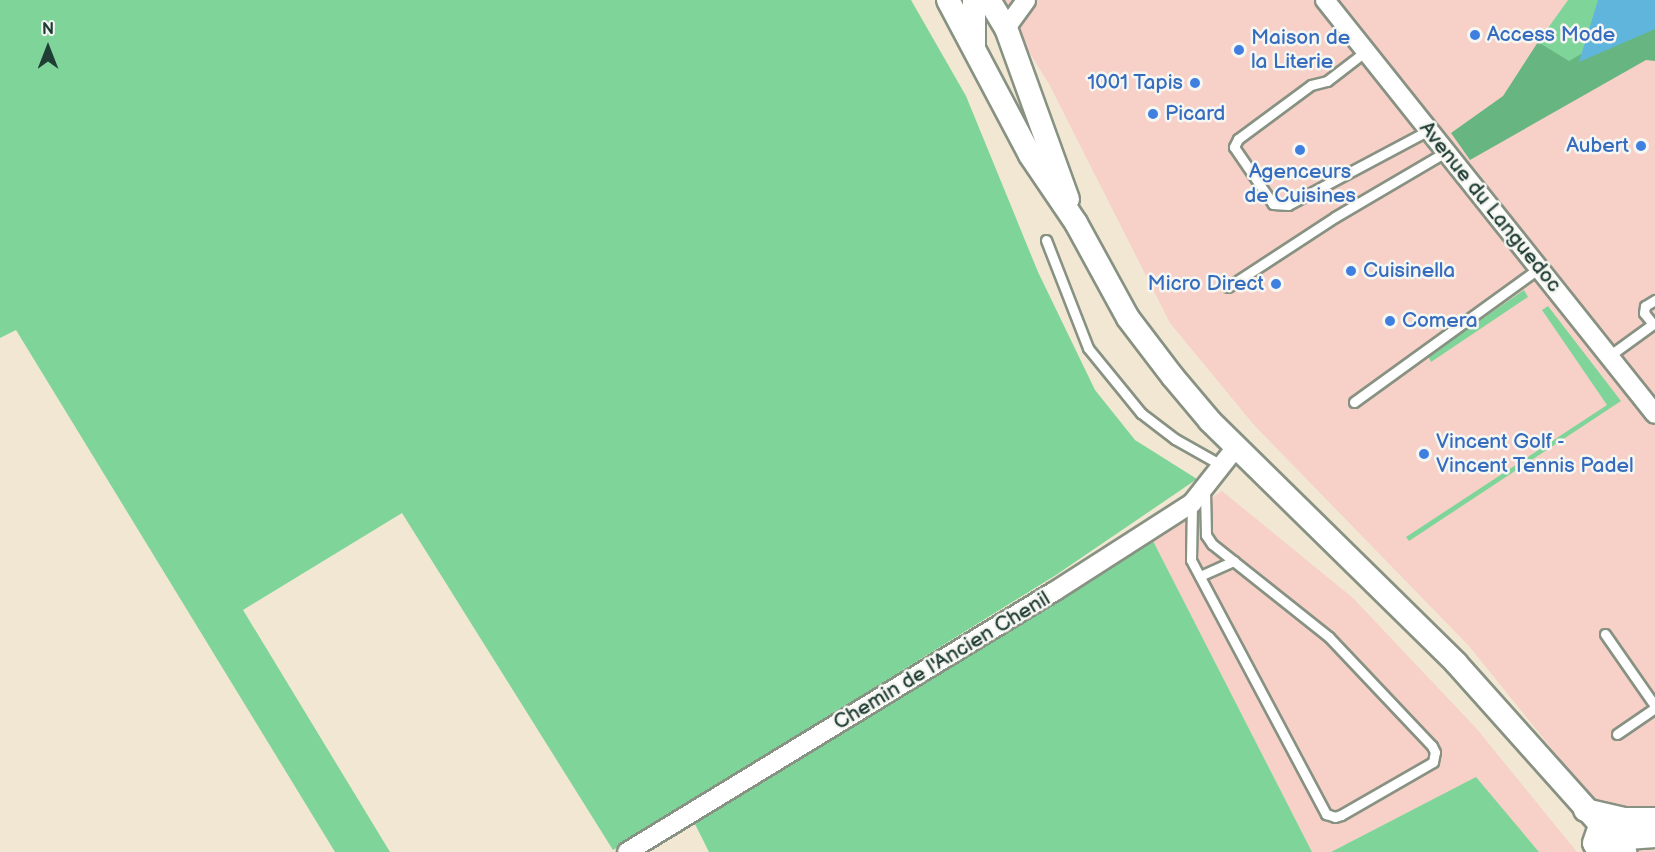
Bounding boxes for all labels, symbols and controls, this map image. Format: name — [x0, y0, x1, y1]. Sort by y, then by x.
north arrow — [18, 18, 78, 78]
text: N — [42, 20, 54, 39]
place label: Access Mode — [1487, 22, 1615, 48]
place label: Maison de la Literie — [1251, 25, 1350, 75]
marker: Access Mode — [1468, 28, 1482, 42]
marker: Maison de la Literie — [1232, 43, 1246, 57]
place label: 1001 Tapis — [1087, 70, 1183, 96]
marker: 1001 Tapis — [1188, 76, 1202, 90]
place label: Picard — [1165, 101, 1225, 127]
marker: Picard — [1146, 107, 1160, 121]
street label: Avenue du Languedoc — [1413, 117, 1567, 297]
place label: Aubert — [1566, 133, 1629, 159]
marker: Aubert — [1634, 139, 1648, 153]
marker: Agenceurs de Cuisines — [1293, 143, 1307, 157]
place label: Agenceurs de Cuisines — [1244, 159, 1356, 209]
place label: Cuisinella — [1363, 258, 1455, 284]
marker: Cuisinella — [1344, 264, 1358, 278]
place label: Micro Direct — [1148, 271, 1264, 297]
marker: Micro Direct — [1269, 277, 1283, 291]
place label: Comera — [1402, 308, 1478, 334]
marker: Comera — [1383, 314, 1397, 328]
place label: Vincent Golf - Vincent Tennis Padel — [1436, 429, 1634, 479]
marker: Vincent Golf - Vincent Tennis Padel — [1417, 447, 1431, 461]
street label: Chemin de l'Ancien Chenil — [829, 586, 1055, 736]

